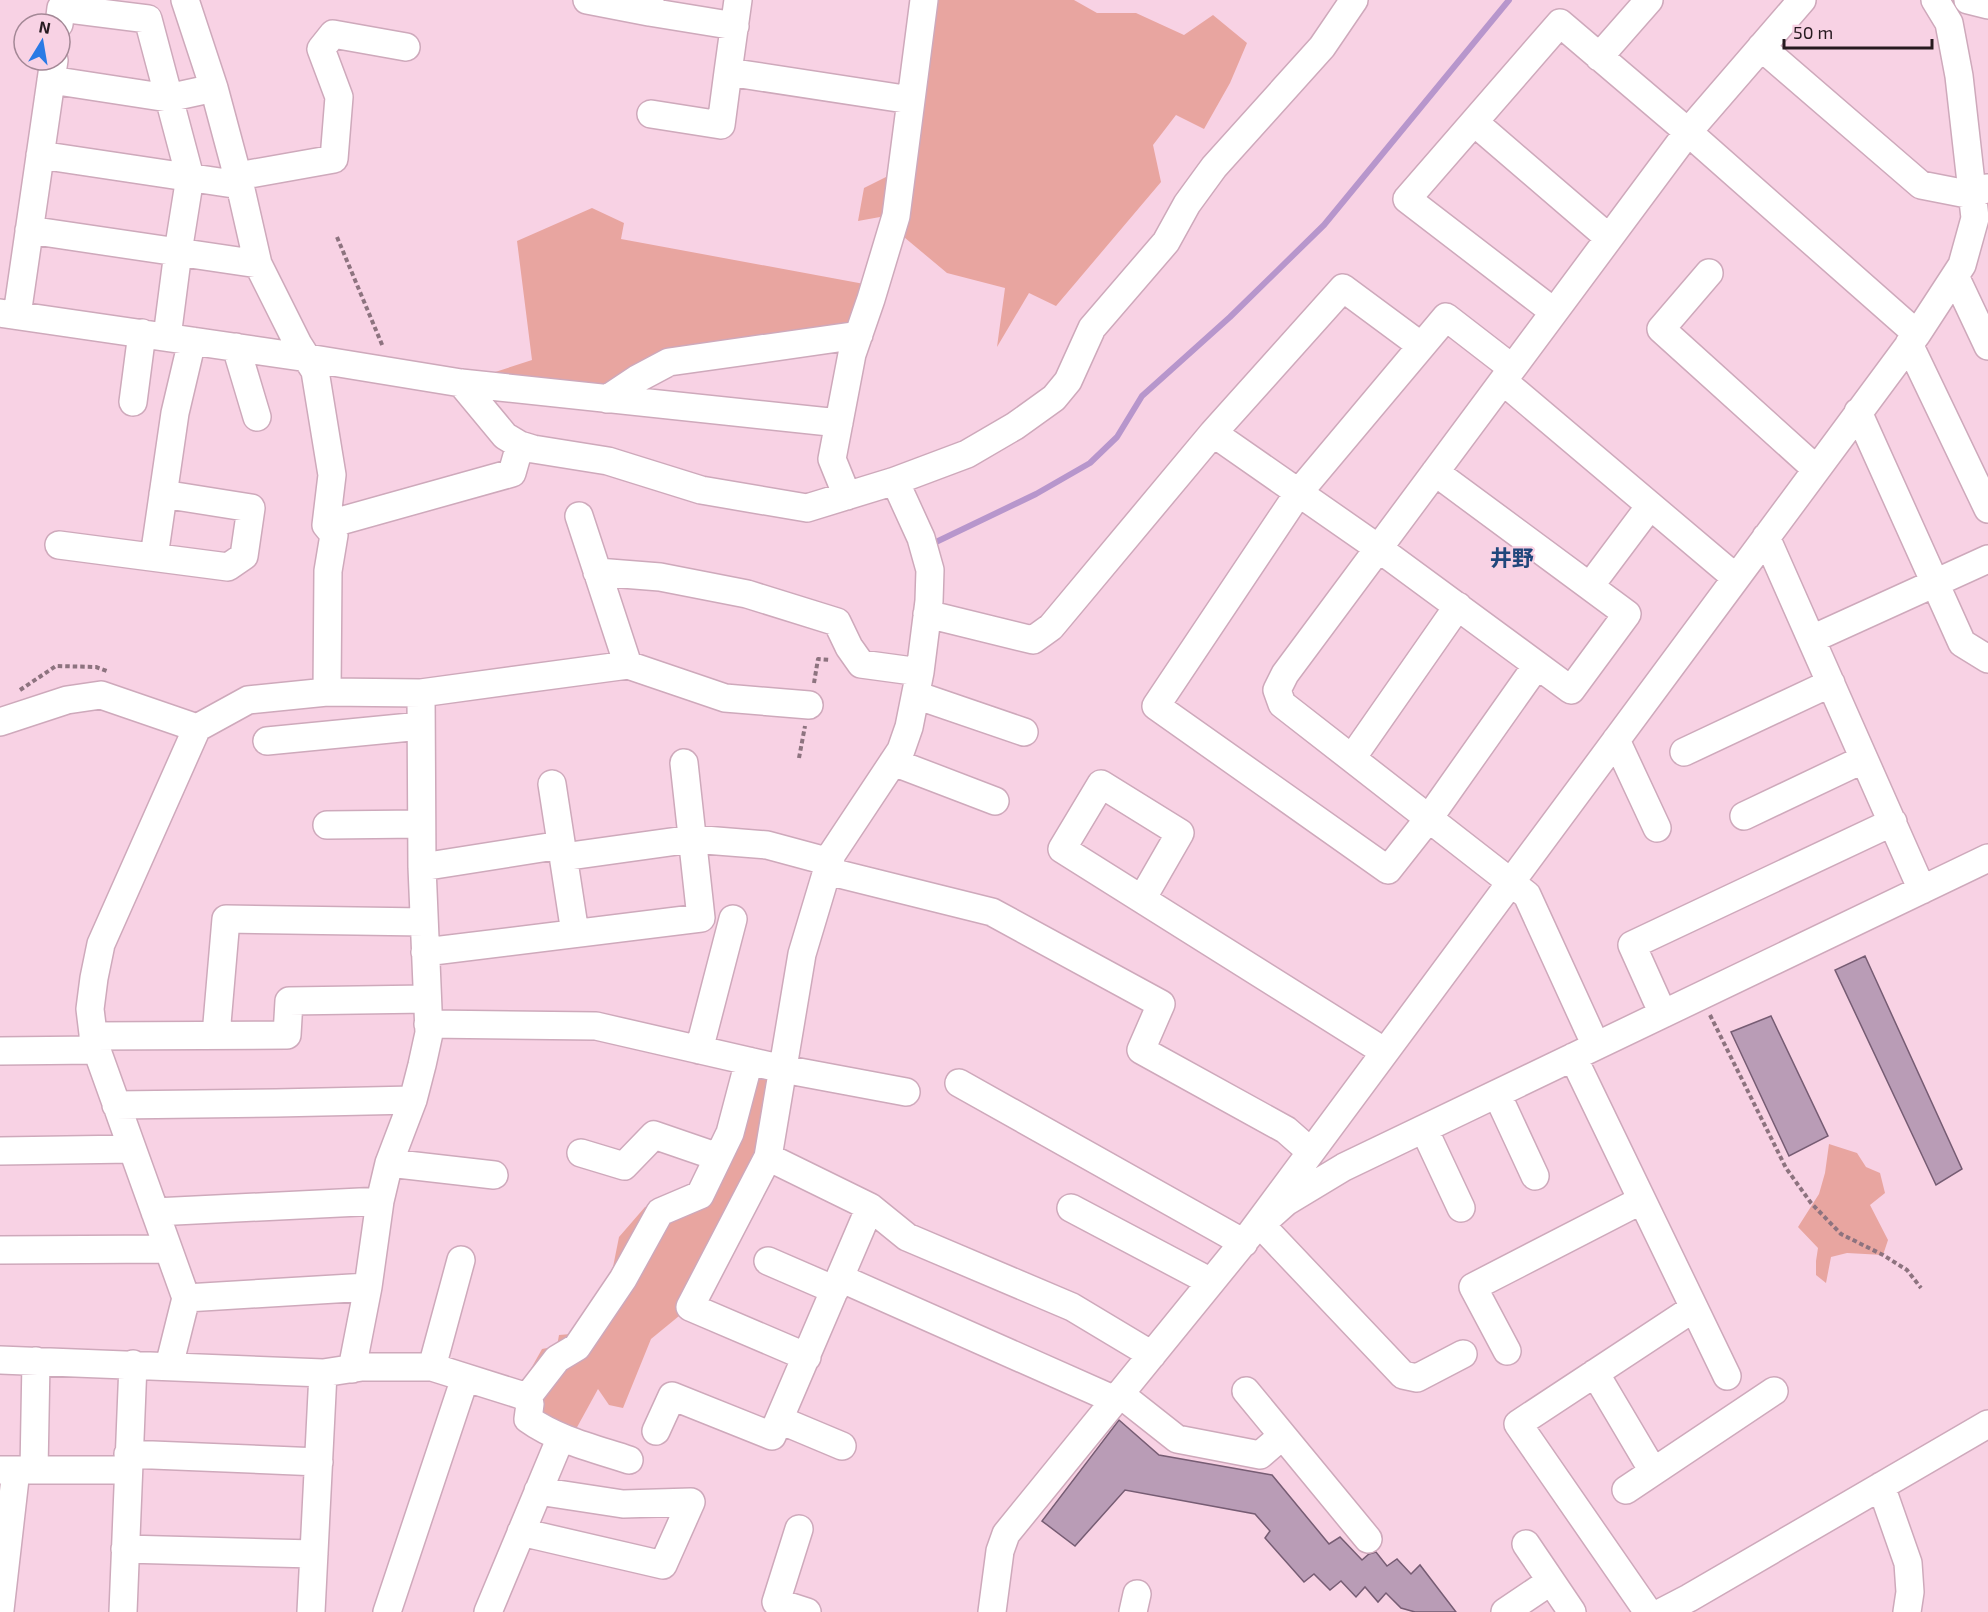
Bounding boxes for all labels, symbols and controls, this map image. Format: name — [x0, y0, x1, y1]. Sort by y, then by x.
north arrow — [12, 12, 72, 72]
scale bar — [1784, 12, 1932, 50]
text: N — [37, 16, 52, 37]
text: 50 m — [1793, 21, 1833, 43]
district label: 井野 — [1490, 544, 1534, 570]

